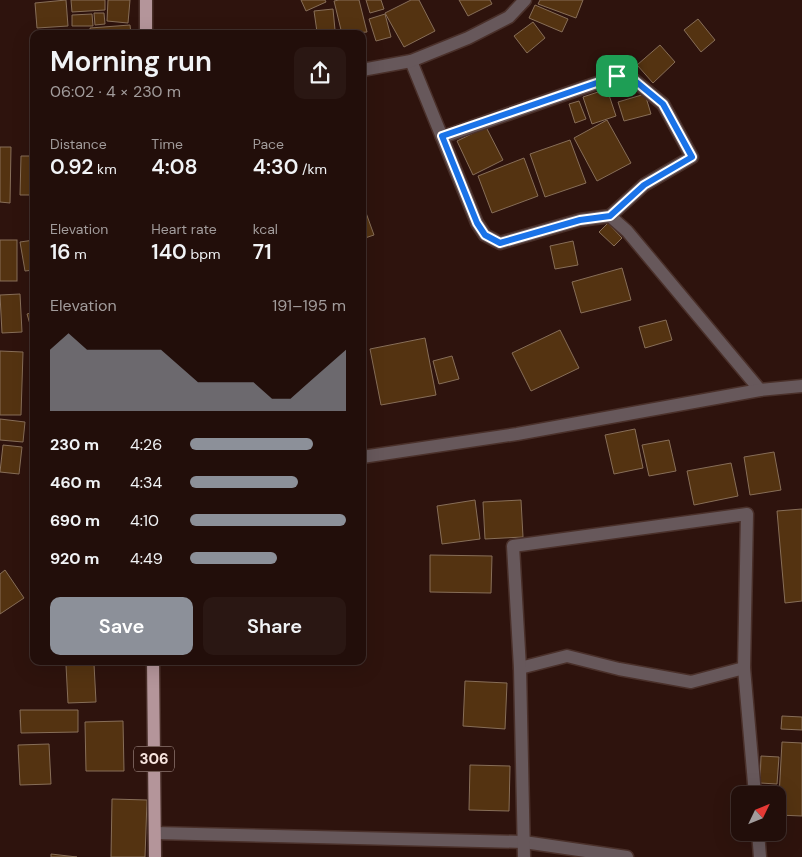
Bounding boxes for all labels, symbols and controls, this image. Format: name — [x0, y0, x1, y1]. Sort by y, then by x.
text: Morning run — [50, 43, 212, 80]
button: share — [294, 47, 346, 99]
pin — [596, 55, 638, 97]
icon: arrive — [603, 62, 631, 90]
text: 06:02 · 4 × 230 m — [50, 81, 181, 102]
text: Distance — [50, 135, 107, 153]
text: Time — [151, 135, 183, 153]
text: Pace — [253, 135, 284, 153]
text: 0.92 — [50, 153, 93, 181]
text: 4:08 — [151, 153, 198, 181]
text: 4:30 — [253, 153, 298, 181]
text: km — [93, 160, 117, 178]
text: /km — [298, 160, 327, 178]
text: Elevation — [50, 220, 108, 238]
text: Heart rate — [151, 220, 217, 238]
text: kcal — [253, 220, 278, 238]
text: 16 — [50, 238, 71, 266]
text: 140 — [151, 238, 187, 266]
text: 71 — [253, 238, 272, 266]
text: m — [71, 245, 87, 263]
text: bpm — [187, 245, 220, 263]
text: Elevation — [50, 295, 117, 316]
text: 191–195 m — [272, 295, 346, 316]
text: 230 m — [50, 434, 99, 455]
text: 4:26 — [130, 434, 162, 455]
text: 460 m — [50, 472, 101, 493]
text: 4:34 — [130, 472, 162, 493]
text: 690 m — [50, 510, 100, 531]
text: 4:10 — [130, 510, 159, 531]
text: 920 m — [50, 548, 99, 569]
text: 4:49 — [130, 548, 163, 569]
button: Save — [50, 597, 193, 655]
button: Share — [203, 597, 346, 655]
road number: 306 — [134, 746, 174, 772]
north arrow — [731, 786, 786, 841]
map controls — [731, 786, 786, 841]

